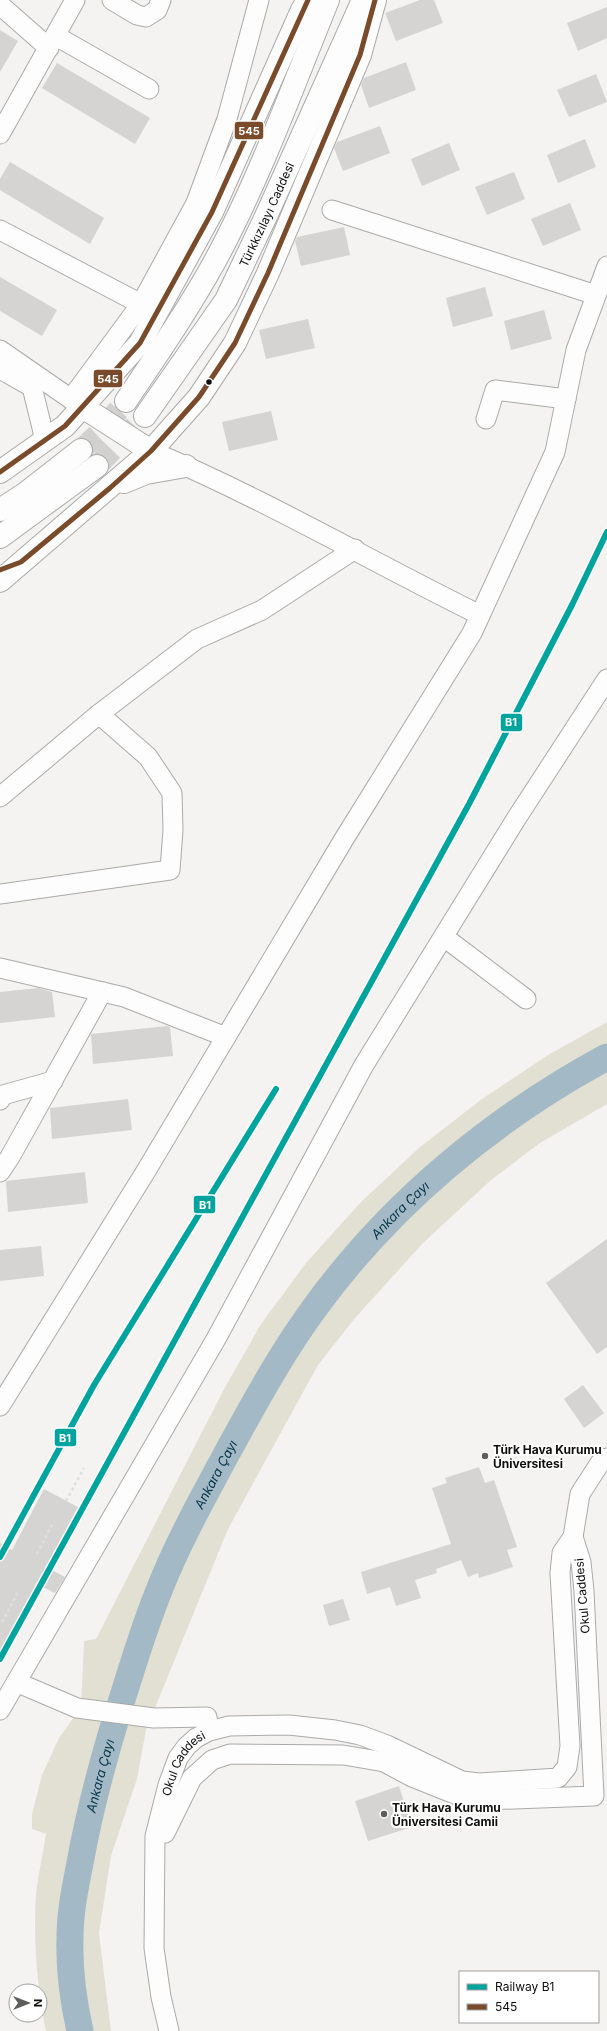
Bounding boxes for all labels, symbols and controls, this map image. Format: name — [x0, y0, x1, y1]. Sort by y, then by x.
line badge: 545 — [234, 121, 264, 140]
text: 545 — [238, 124, 260, 138]
street label: Türkkızılayı Caddesi — [235, 160, 297, 269]
line badge: 545 — [93, 369, 123, 388]
text: 545 — [97, 372, 119, 386]
unlabelled marker — [204, 377, 214, 387]
line badge: B1 — [500, 713, 523, 732]
text: B1 — [505, 715, 517, 729]
water label: Ankara Çayı — [367, 1177, 432, 1243]
line badge: B1 — [193, 1195, 216, 1214]
text: B1 — [199, 1198, 211, 1212]
line badge: B1 — [54, 1428, 77, 1447]
text: B1 — [59, 1431, 71, 1445]
water label: Ankara Çayı — [190, 1437, 241, 1512]
place label: Türk Hava Kurumu Üniversitesi — [493, 1442, 602, 1471]
marker: Türk Hava Kurumu Üniversitesi — [480, 1451, 490, 1461]
street label: Okul Caddesi — [571, 1558, 593, 1634]
street label: Okul Caddesi — [158, 1727, 208, 1797]
water label: Ankara Çayı — [82, 1737, 117, 1815]
place label: Türk Hava Kurumu Üniversitesi Camii — [392, 1800, 501, 1829]
marker: Türk Hava Kurumu Üniversitesi Camii — [379, 1809, 389, 1819]
legend — [459, 1971, 599, 2023]
text: Railway B1 — [495, 1979, 554, 1994]
north arrow — [8, 1983, 48, 2023]
text: N — [31, 1999, 45, 2007]
text: 545 — [495, 1999, 517, 2014]

